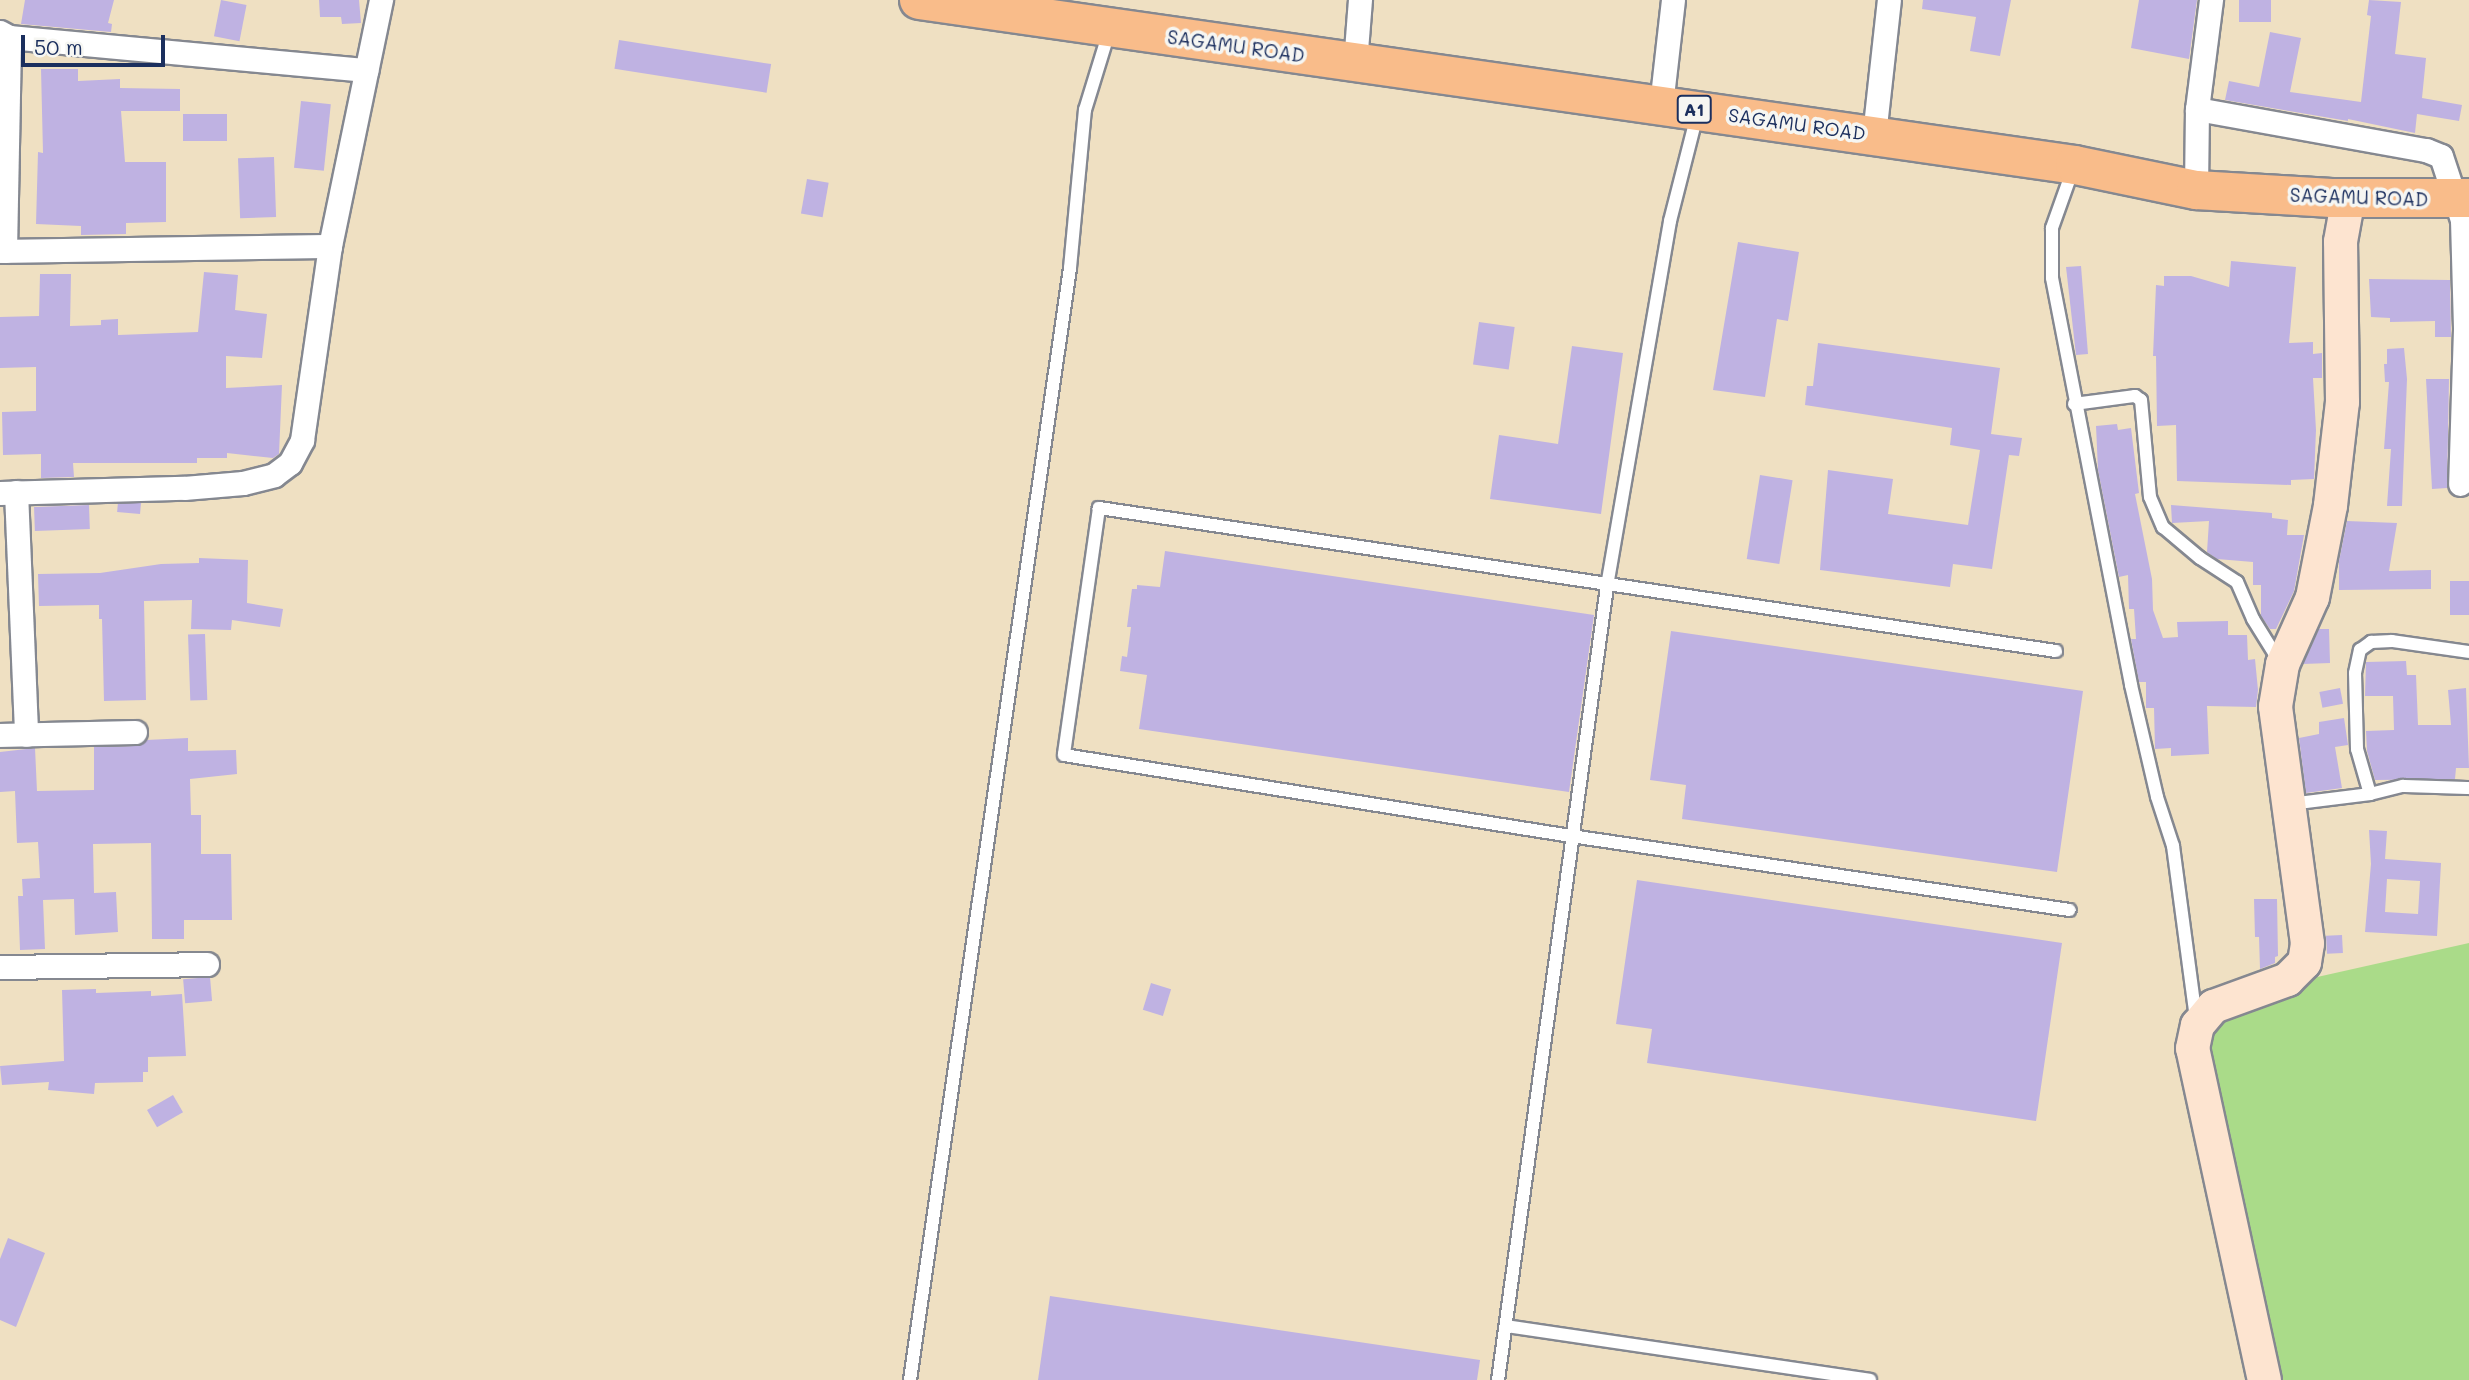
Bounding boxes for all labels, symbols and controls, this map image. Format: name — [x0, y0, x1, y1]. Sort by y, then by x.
scale bar — [24, 21, 168, 65]
street label: SAGAMU ROAD — [1166, 25, 1306, 67]
text: 50 m — [34, 33, 83, 60]
road number: A1 — [1676, 94, 1712, 124]
street label: SAGAMU ROAD — [1727, 103, 1867, 145]
street label: SAGAMU ROAD — [2289, 183, 2429, 211]

